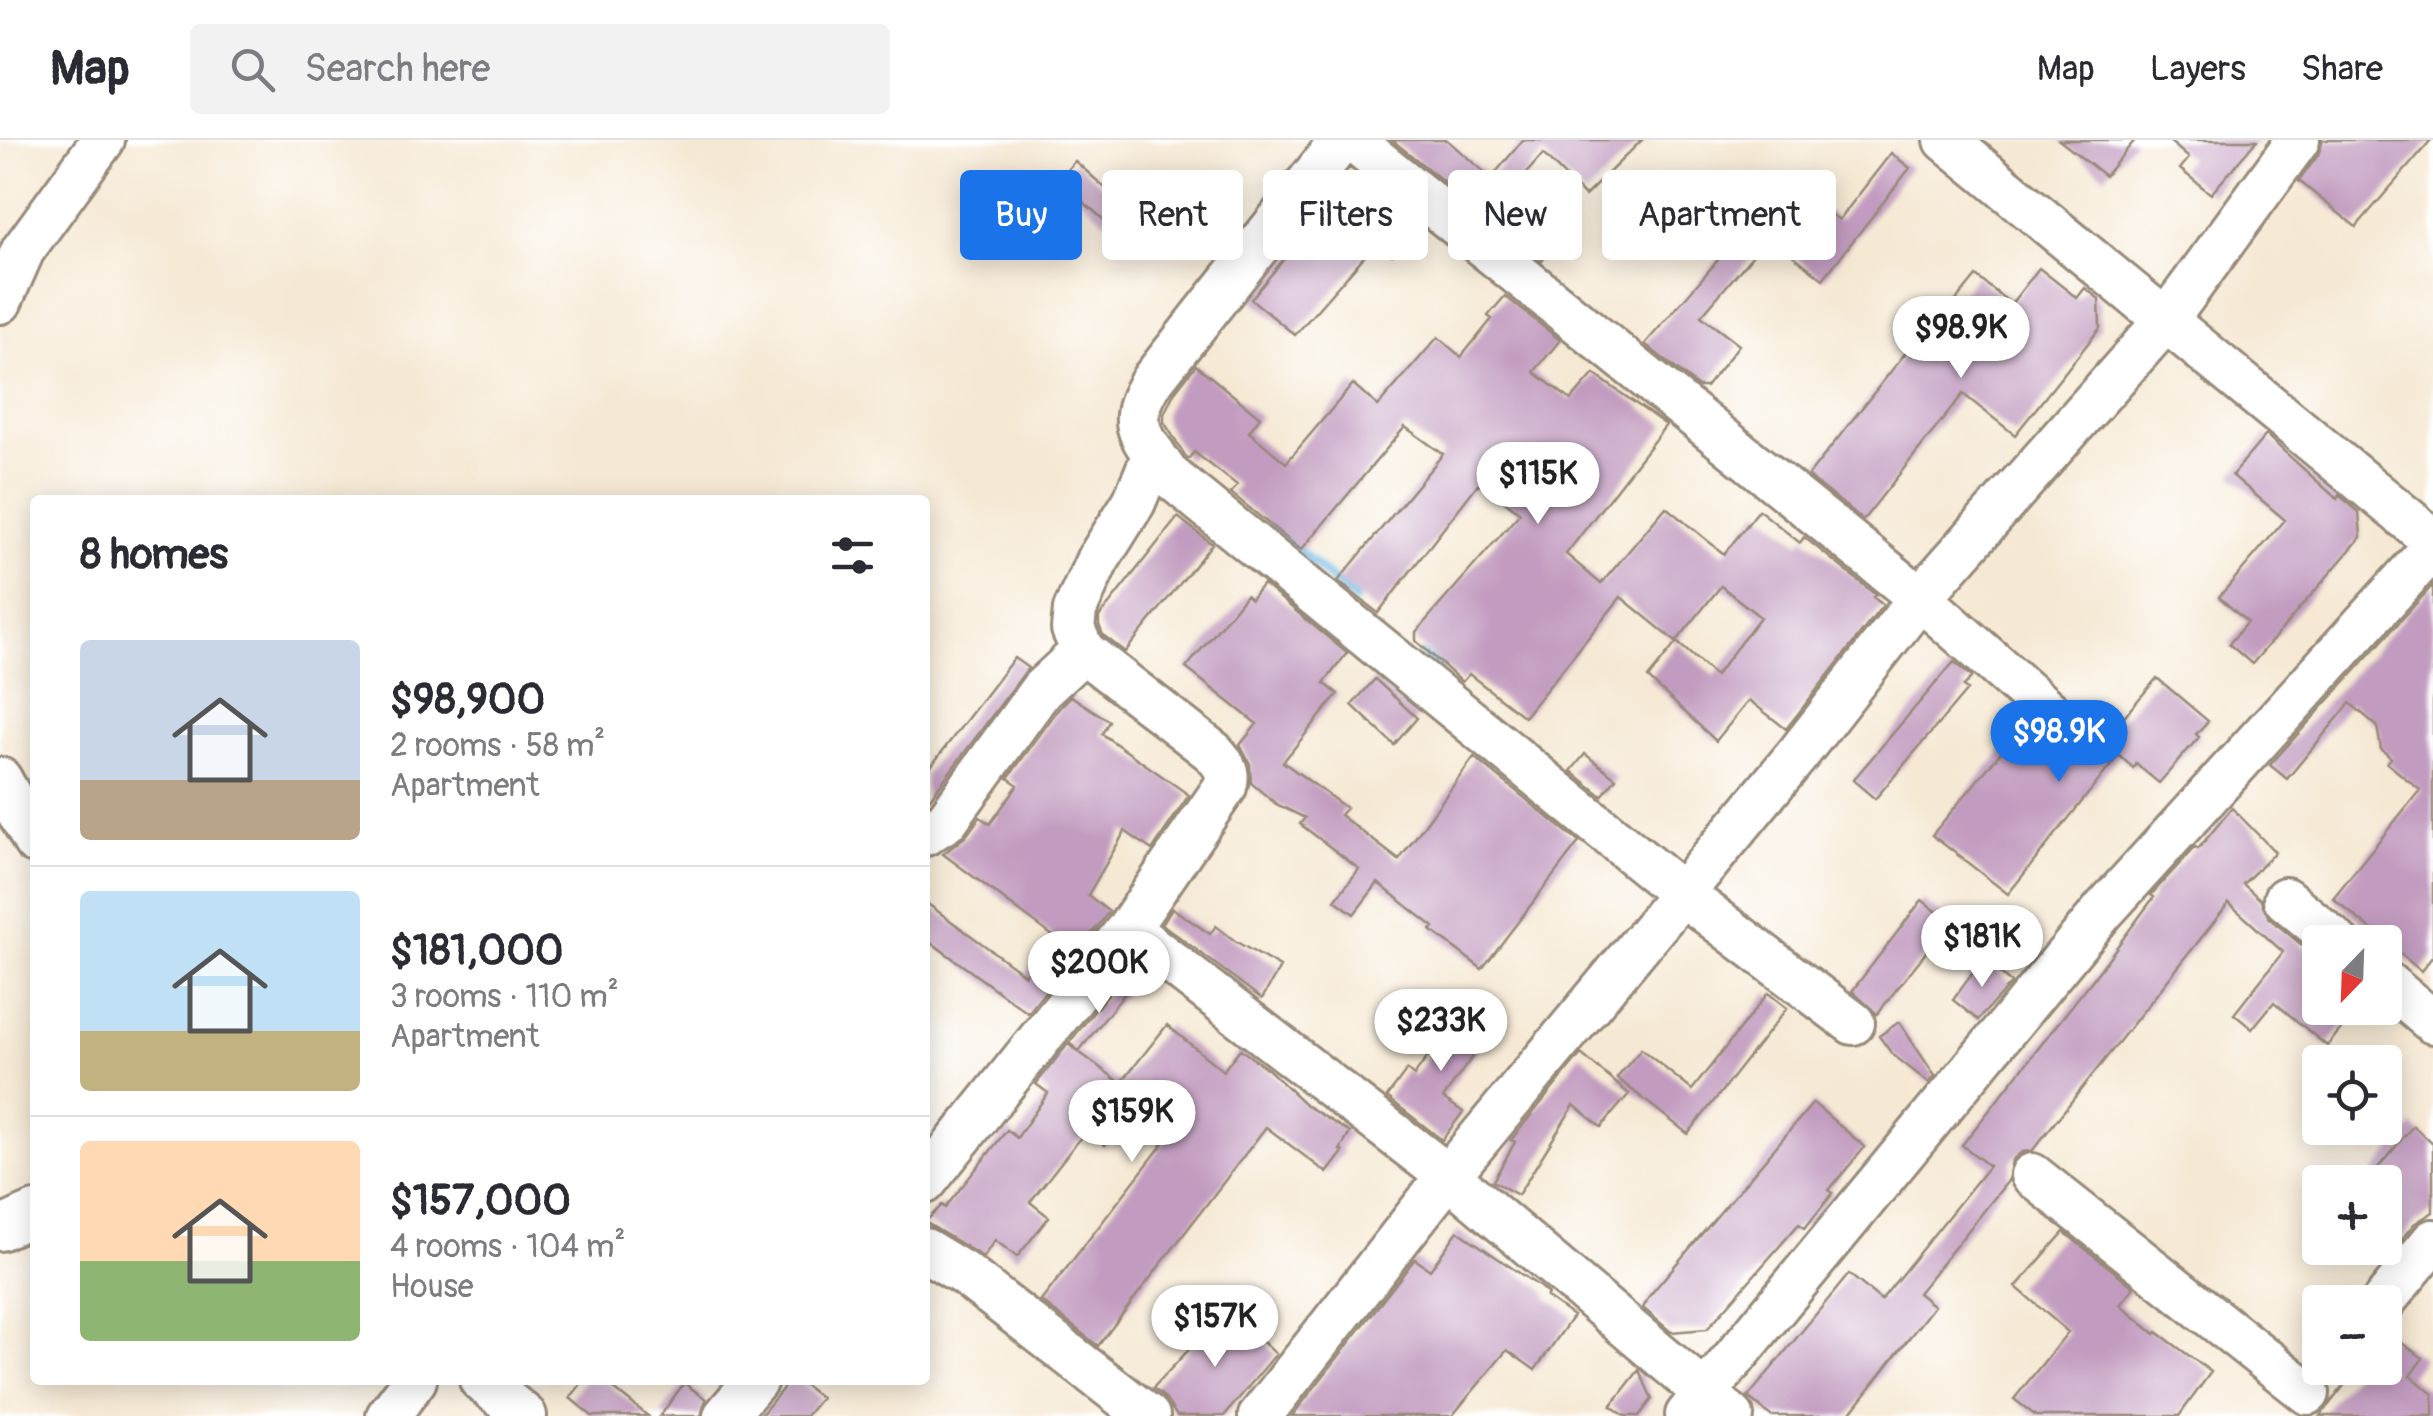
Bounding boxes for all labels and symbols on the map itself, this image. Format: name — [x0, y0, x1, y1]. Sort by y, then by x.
pin: $98.9K — [1880, 296, 2042, 381]
pin: $115K — [1468, 442, 1608, 527]
pin: $98.9K — [1978, 700, 2140, 785]
pin: $181K — [1912, 905, 2052, 990]
north arrow — [2302, 925, 2402, 1025]
pin: $200K — [1029, 931, 1169, 1016]
pin: $233K — [1371, 989, 1511, 1074]
pin: $159K — [1062, 1080, 1202, 1165]
pin: $157K — [1145, 1285, 1285, 1370]

